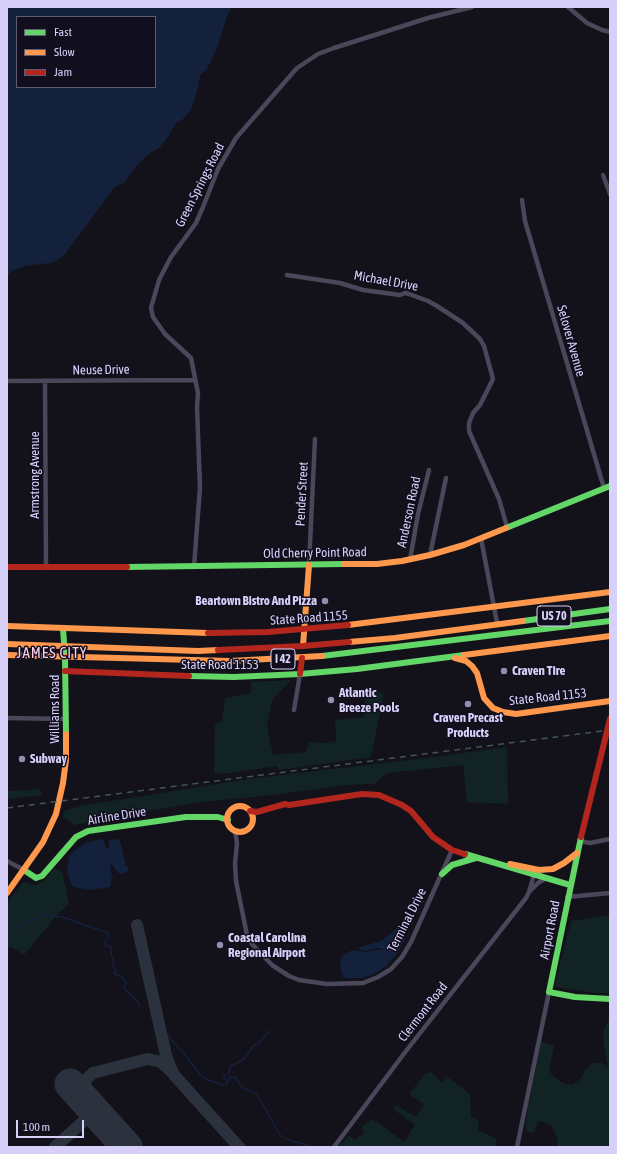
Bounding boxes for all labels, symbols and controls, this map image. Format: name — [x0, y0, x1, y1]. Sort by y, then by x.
legend — [16, 16, 156, 88]
text: Fast — [54, 25, 72, 39]
text: Slow — [54, 45, 75, 59]
text: Jam — [54, 65, 72, 79]
street label: Green Springs Road — [172, 140, 228, 230]
street label: Michael Drive — [353, 268, 419, 294]
street label: Selover Avenue — [553, 304, 589, 378]
street label: Neuse Drive — [72, 362, 130, 378]
street label: Armstrong Avenue — [27, 431, 43, 519]
street label: Pender Street — [293, 461, 311, 527]
street label: Anderson Road — [394, 475, 424, 549]
street label: Old Cherry Point Road — [263, 544, 367, 562]
place label: Beartown Bistro And Pizza — [195, 593, 317, 609]
marker: Beartown Bistro And Pizza — [320, 596, 330, 606]
road number: US 70 — [537, 606, 571, 626]
street label: State Road 1155 — [270, 608, 348, 628]
district label: JAMES CITY — [17, 644, 87, 662]
road number: I 42 — [271, 649, 295, 669]
street label: State Road 1153 — [181, 657, 259, 673]
place label: Craven TIre — [512, 663, 565, 679]
marker: Craven TIre — [499, 666, 509, 676]
street label: Williams Road — [47, 675, 63, 743]
place label: Atlantic Breeze Pools — [339, 685, 399, 716]
street label: State Road 1153 — [509, 685, 587, 709]
marker: Atlantic Breeze Pools — [326, 695, 336, 705]
marker: Craven Precast Products — [463, 699, 473, 709]
place label: Craven Precast Products — [433, 710, 503, 741]
place label: Subway — [30, 751, 67, 767]
marker: Subway — [17, 754, 27, 764]
street label: Airline Drive — [87, 804, 147, 828]
street label: Terminal Drive — [384, 885, 430, 955]
street label: Airport Road — [537, 899, 563, 961]
place label: Coastal Carolina Regional Airport — [228, 930, 306, 961]
marker: Coastal Carolina Regional Airport — [215, 940, 225, 950]
street label: Clermont Road — [395, 979, 451, 1045]
scale bar — [18, 1112, 86, 1138]
text: 100 m — [23, 1120, 50, 1134]

